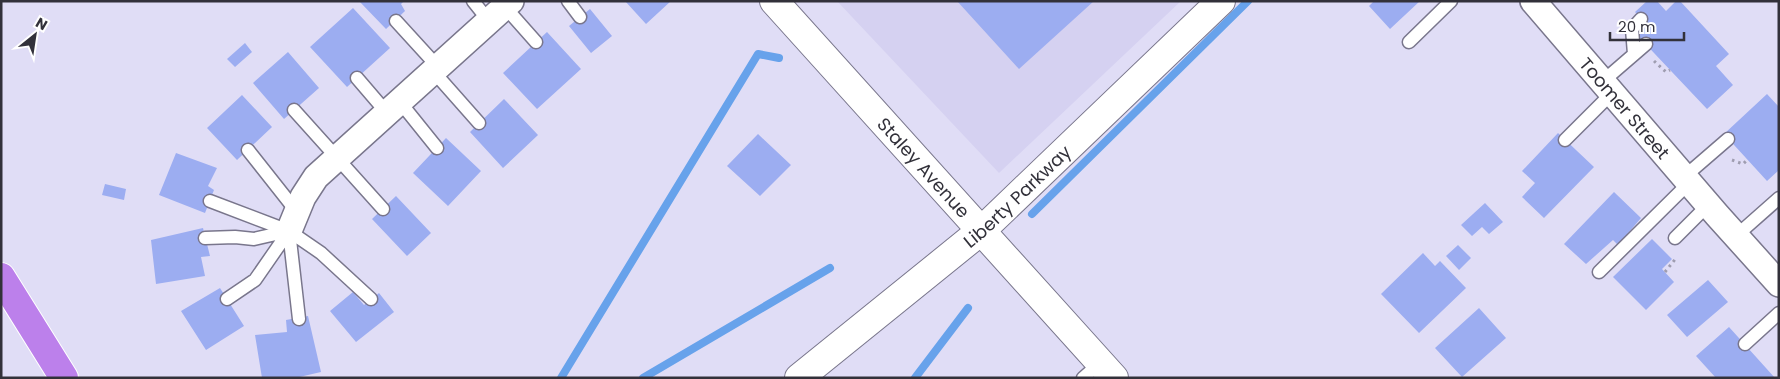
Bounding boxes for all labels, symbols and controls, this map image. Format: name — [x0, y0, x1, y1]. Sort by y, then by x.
north arrow — [10, 10, 60, 60]
scale bar — [1610, 10, 1684, 42]
text: N — [32, 12, 51, 35]
text: 20 m — [1618, 16, 1656, 37]
street label: Toomer Street — [1574, 52, 1676, 164]
street label: Staley Avenue — [872, 112, 976, 223]
street label: Liberty Parkway — [958, 139, 1076, 253]

